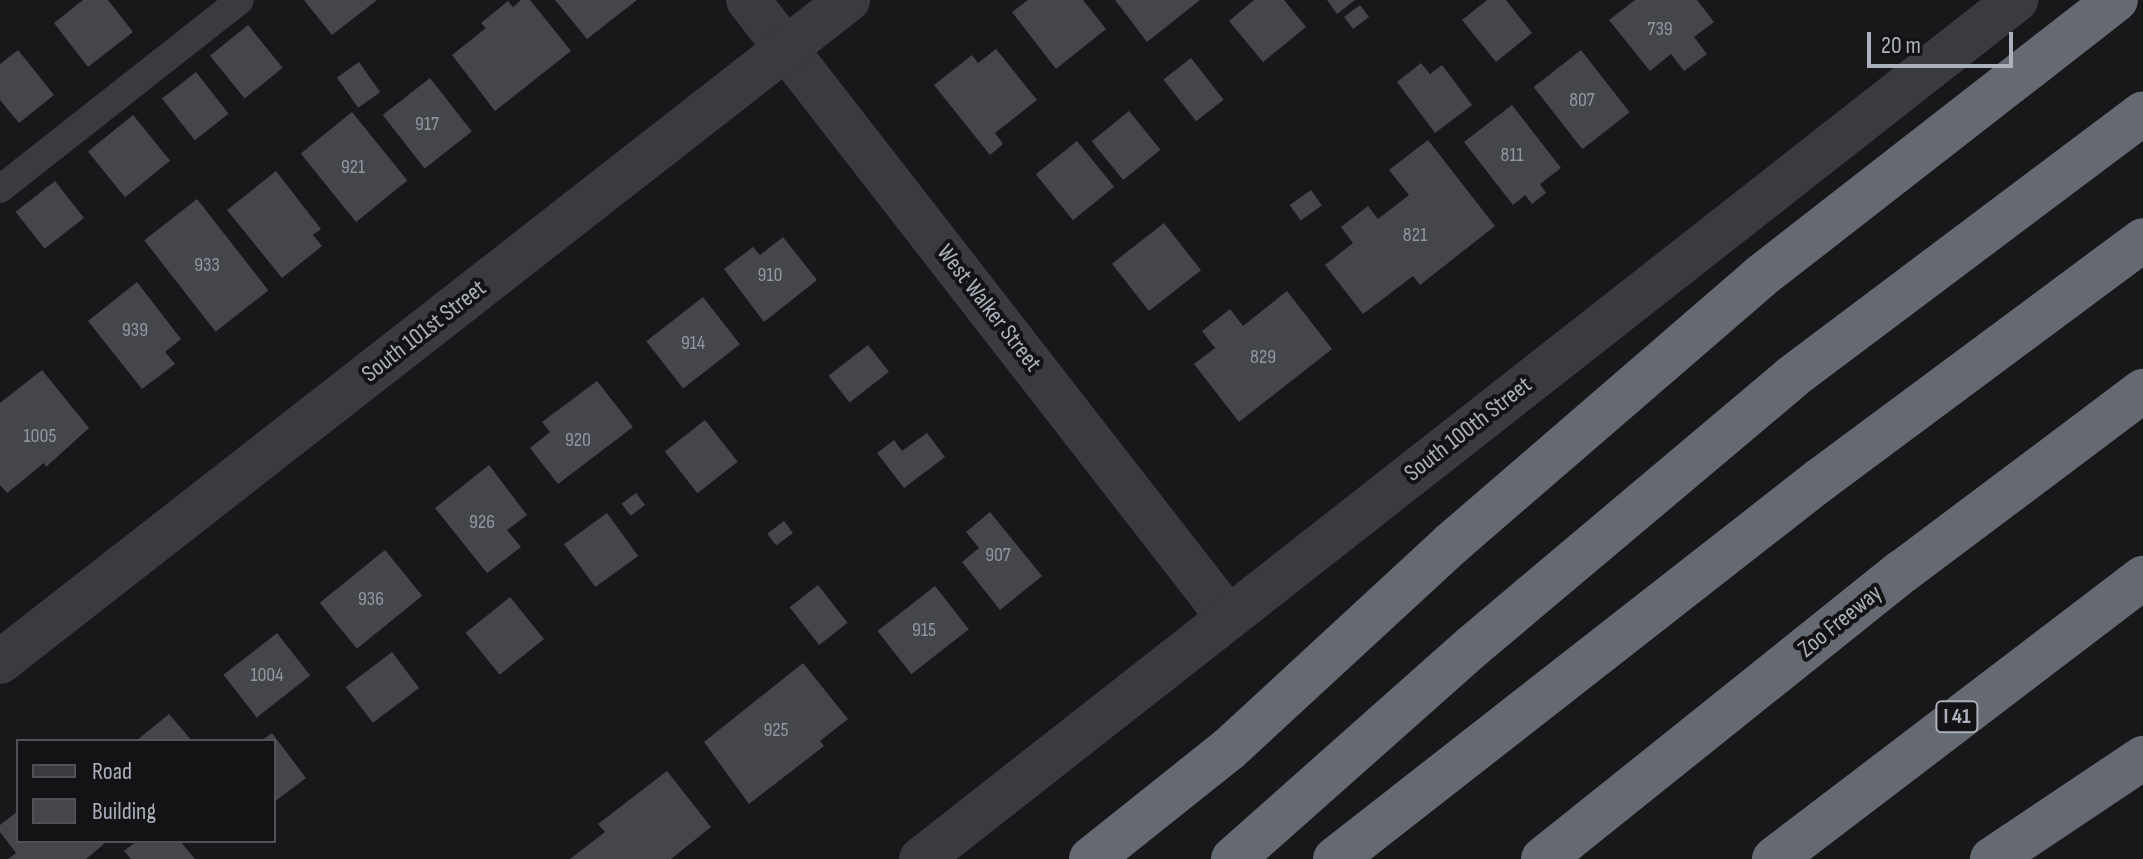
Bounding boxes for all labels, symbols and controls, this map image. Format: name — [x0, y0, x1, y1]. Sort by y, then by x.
scale bar — [1871, 16, 2017, 66]
house number: 739 — [1647, 17, 1673, 41]
text: 20 m — [1881, 31, 1921, 60]
house number: 807 — [1569, 88, 1595, 112]
house number: 917 — [415, 112, 439, 136]
house number: 811 — [1501, 143, 1523, 167]
house number: 921 — [341, 155, 365, 179]
house number: 821 — [1403, 223, 1427, 247]
street label: West Walker Street — [931, 239, 1047, 377]
house number: 933 — [194, 253, 220, 277]
house number: 910 — [758, 263, 782, 287]
street label: South 101st Street — [356, 274, 492, 388]
house number: 939 — [122, 318, 148, 342]
house number: 914 — [681, 331, 705, 355]
house number: 829 — [1250, 345, 1276, 369]
street label: South 100th Street — [1399, 370, 1537, 488]
house number: 1005 — [24, 424, 56, 448]
house number: 920 — [565, 428, 591, 452]
house number: 926 — [469, 510, 495, 534]
house number: 907 — [985, 543, 1011, 567]
street label: Zoo Freeway — [1792, 579, 1888, 663]
house number: 936 — [358, 587, 384, 611]
house number: 915 — [912, 618, 936, 642]
house number: 1004 — [250, 663, 284, 687]
road number: I 41 — [1935, 699, 1979, 735]
house number: 925 — [763, 718, 789, 742]
legend — [16, 739, 276, 843]
text: Road — [92, 757, 132, 786]
text: Building — [92, 797, 156, 826]

